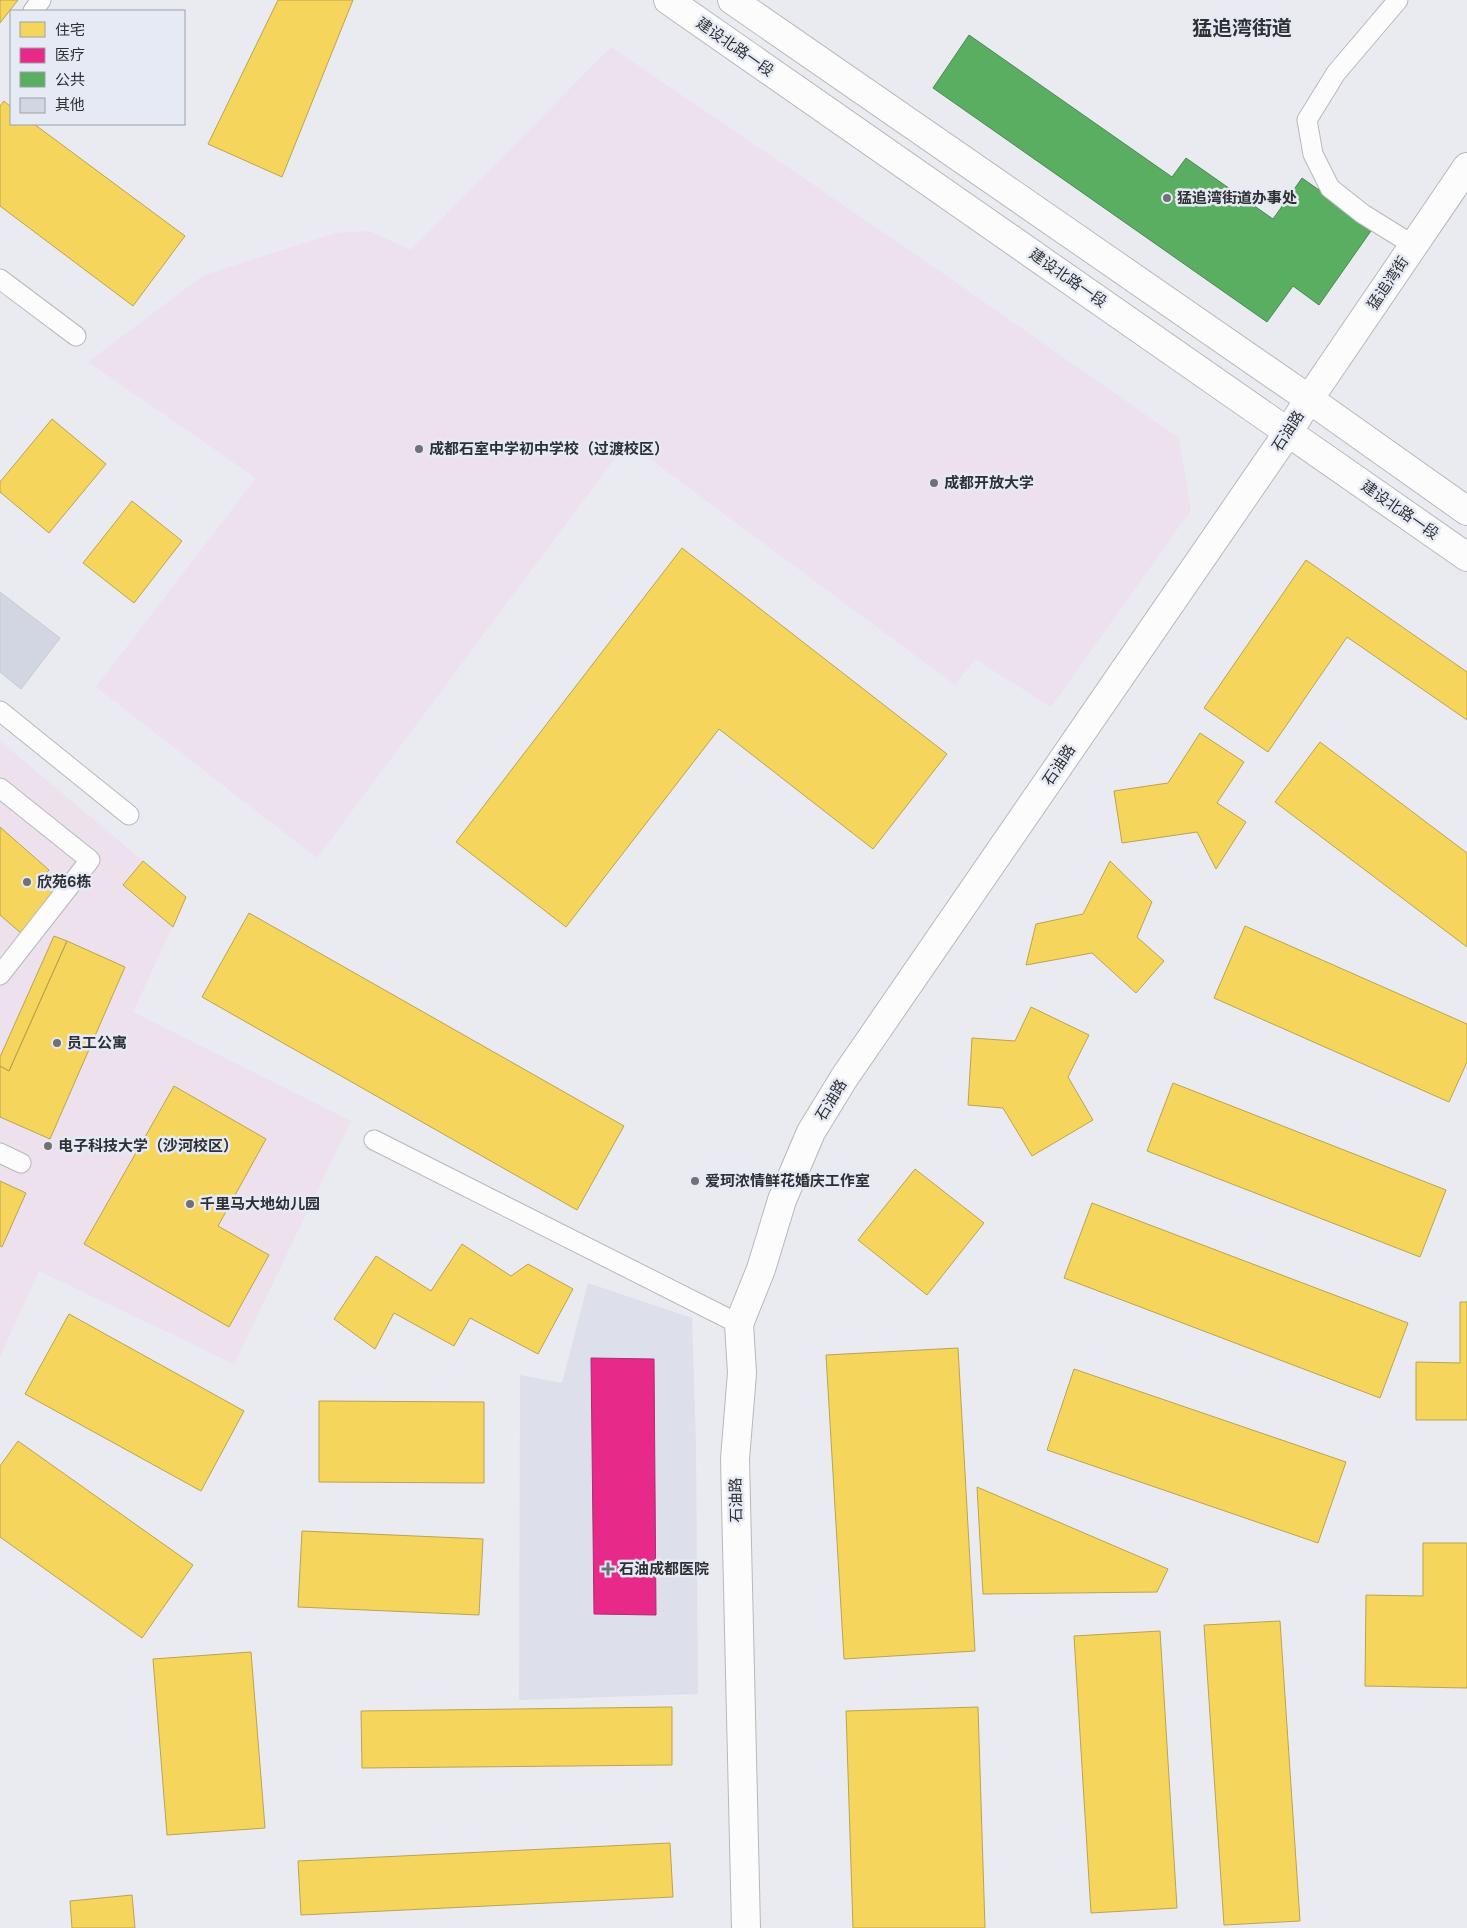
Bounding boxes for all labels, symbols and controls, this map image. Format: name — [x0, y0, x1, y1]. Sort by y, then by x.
legend — [10, 10, 185, 125]
street label: 建设北路一段 — [692, 13, 778, 81]
district label: 猛追湾街道 — [1192, 15, 1292, 41]
text: 住宅 — [55, 20, 85, 40]
text: 医疗 — [55, 45, 85, 65]
text: 公共 — [55, 70, 85, 90]
text: 其他 — [55, 95, 85, 115]
place label: 猛追湾街道办事处 — [1177, 188, 1297, 208]
marker: 猛追湾街道办事处 — [1161, 192, 1173, 204]
street label: 建设北路一段 — [1025, 244, 1111, 312]
street label: 猛追湾街 — [1363, 253, 1413, 313]
street label: 石油路 — [1267, 407, 1309, 455]
place label: 成都石室中学初中学校（过渡校区） — [429, 439, 669, 459]
marker: 成都石室中学初中学校（过渡校区） — [413, 443, 425, 455]
place label: 成都开放大学 — [944, 473, 1034, 493]
street label: 建设北路一段 — [1357, 476, 1443, 544]
marker: 成都开放大学 — [928, 477, 940, 489]
street label: 石油路 — [1038, 741, 1080, 789]
place label: 欣苑6栋 — [37, 872, 92, 892]
marker: 欣苑6栋 — [21, 876, 33, 888]
place label: 员工公寓 — [67, 1033, 127, 1053]
marker: 员工公寓 — [51, 1037, 63, 1049]
street label: 石油路 — [811, 1076, 851, 1124]
place label: 电子科技大学（沙河校区） — [58, 1136, 238, 1156]
marker: 电子科技大学（沙河校区） — [42, 1140, 54, 1152]
place label: 爱珂浓情鲜花婚庆工作室 — [705, 1171, 870, 1191]
marker: 爱珂浓情鲜花婚庆工作室 — [689, 1175, 701, 1187]
place label: 千里马大地幼儿园 — [200, 1194, 320, 1214]
marker: 千里马大地幼儿园 — [184, 1198, 196, 1210]
street label: 石油路 — [726, 1477, 746, 1523]
place label: 石油成都医院 — [619, 1559, 709, 1579]
marker: 石油成都医院 — [601, 1562, 615, 1576]

